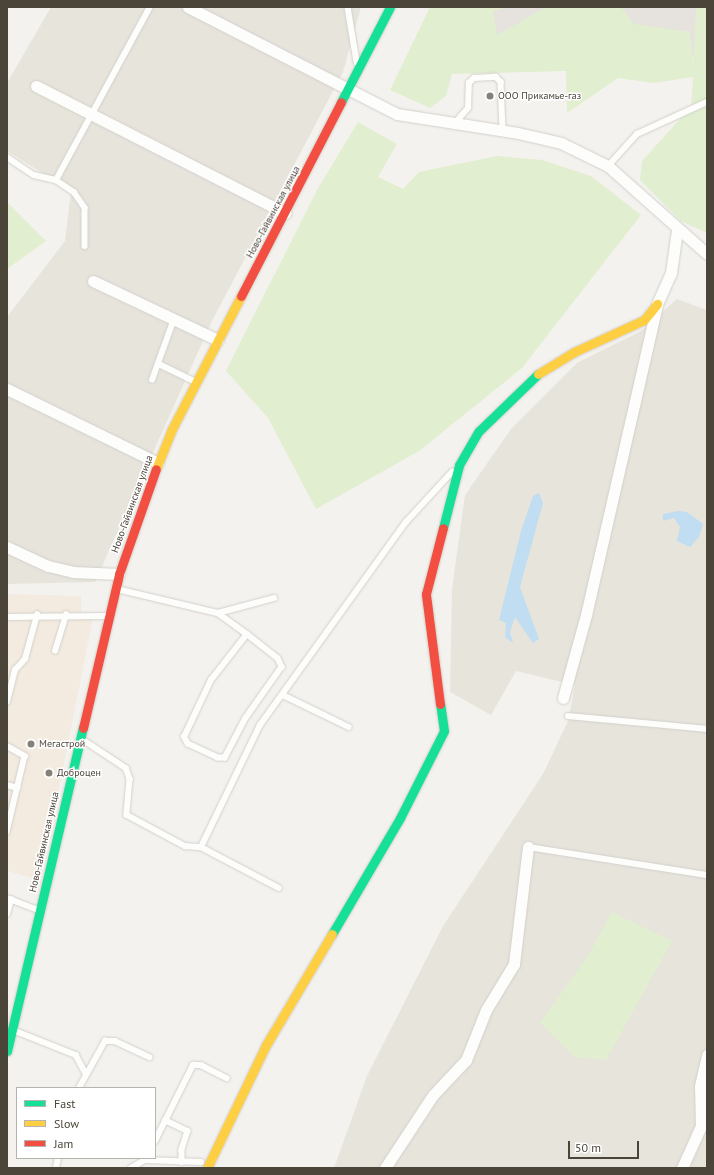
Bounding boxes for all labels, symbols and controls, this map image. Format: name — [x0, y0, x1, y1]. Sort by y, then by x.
place label: ООО Прикамье-газ — [498, 90, 581, 102]
marker: ООО Прикамье-газ — [485, 91, 495, 101]
street label: Ново-Гайвинская улица — [244, 164, 302, 260]
street label: Ново-Гайвинская улица — [109, 454, 155, 554]
place label: Мегастрой — [39, 738, 85, 750]
marker: Мегастрой — [26, 739, 36, 749]
place label: Доброцен — [57, 767, 101, 779]
marker: Доброцен — [44, 768, 54, 778]
street label: Ново-Гайвинская улица — [27, 791, 61, 893]
legend — [16, 1087, 156, 1159]
text: Fast — [54, 1096, 75, 1111]
text: Slow — [54, 1116, 79, 1131]
scale bar — [570, 1133, 641, 1159]
text: Jam — [54, 1136, 73, 1151]
text: 50 m — [575, 1140, 601, 1155]

